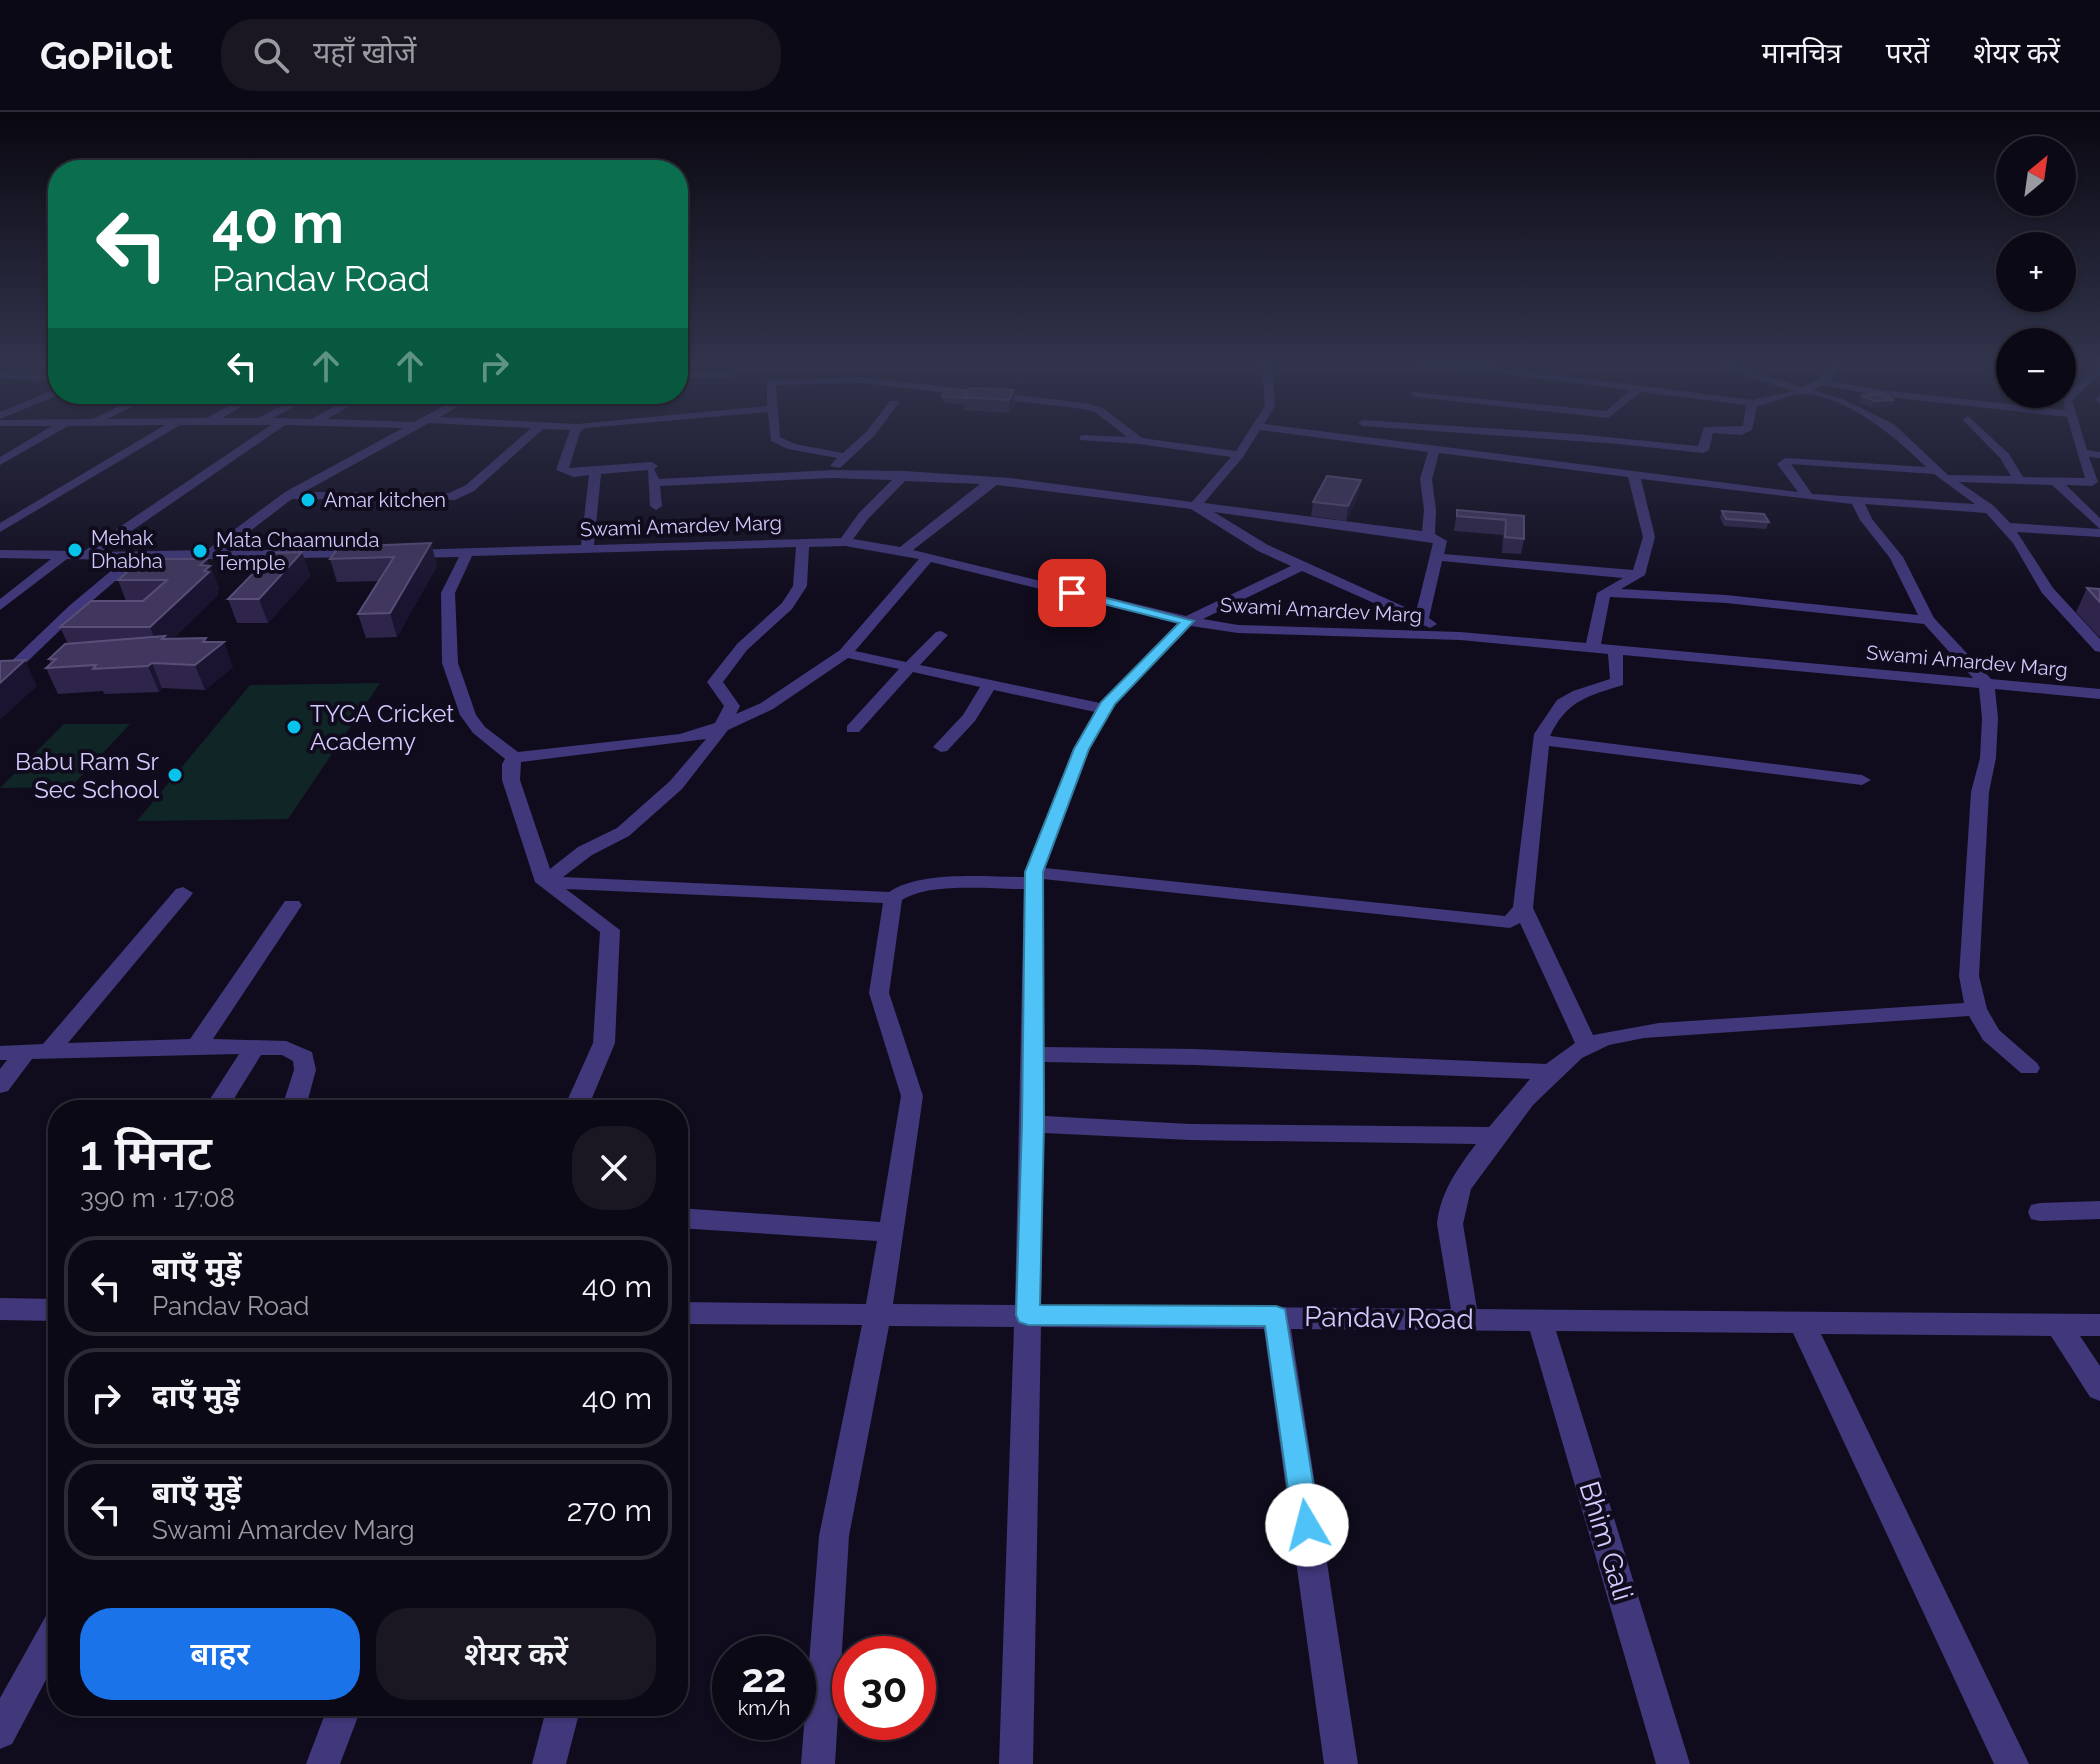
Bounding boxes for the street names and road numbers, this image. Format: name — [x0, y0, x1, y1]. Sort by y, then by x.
street label: Swami Amardev Marg — [580, 510, 782, 542]
street label: Swami Amardev Marg — [1219, 593, 1423, 627]
street label: Swami Amardev Marg — [1865, 640, 2069, 682]
street label: Pandav Road — [1304, 1300, 1474, 1336]
street label: Bhim Gali — [1572, 1477, 1640, 1605]

